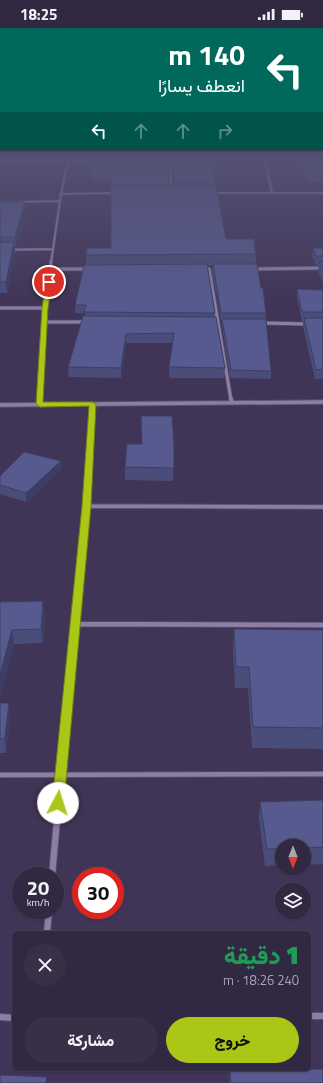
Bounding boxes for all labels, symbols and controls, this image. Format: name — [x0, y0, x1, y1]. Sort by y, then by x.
text: 18:25 — [20, 3, 57, 26]
text: 140 m — [168, 33, 245, 76]
icon: left — [259, 44, 311, 96]
text: انعطف يسارًا — [158, 72, 245, 99]
icon: left — [88, 120, 110, 142]
icon: ahead — [130, 120, 152, 142]
icon: ahead — [172, 120, 194, 142]
icon: right — [214, 120, 236, 142]
pin — [32, 265, 66, 299]
icon: arrive — [38, 271, 60, 293]
position arrow — [37, 782, 79, 824]
north arrow — [275, 839, 311, 875]
map controls — [275, 839, 311, 919]
speed limit sign: 30 — [72, 867, 124, 919]
text: 20 — [27, 872, 49, 903]
button: layers — [275, 883, 311, 919]
text: km/h — [27, 895, 49, 910]
text: 1 دقيقة — [224, 937, 299, 973]
button: close — [24, 944, 66, 986]
text: 240 m · 18:26 — [223, 970, 299, 990]
button: مشاركة — [24, 1017, 158, 1063]
button: خروج — [166, 1017, 299, 1063]

